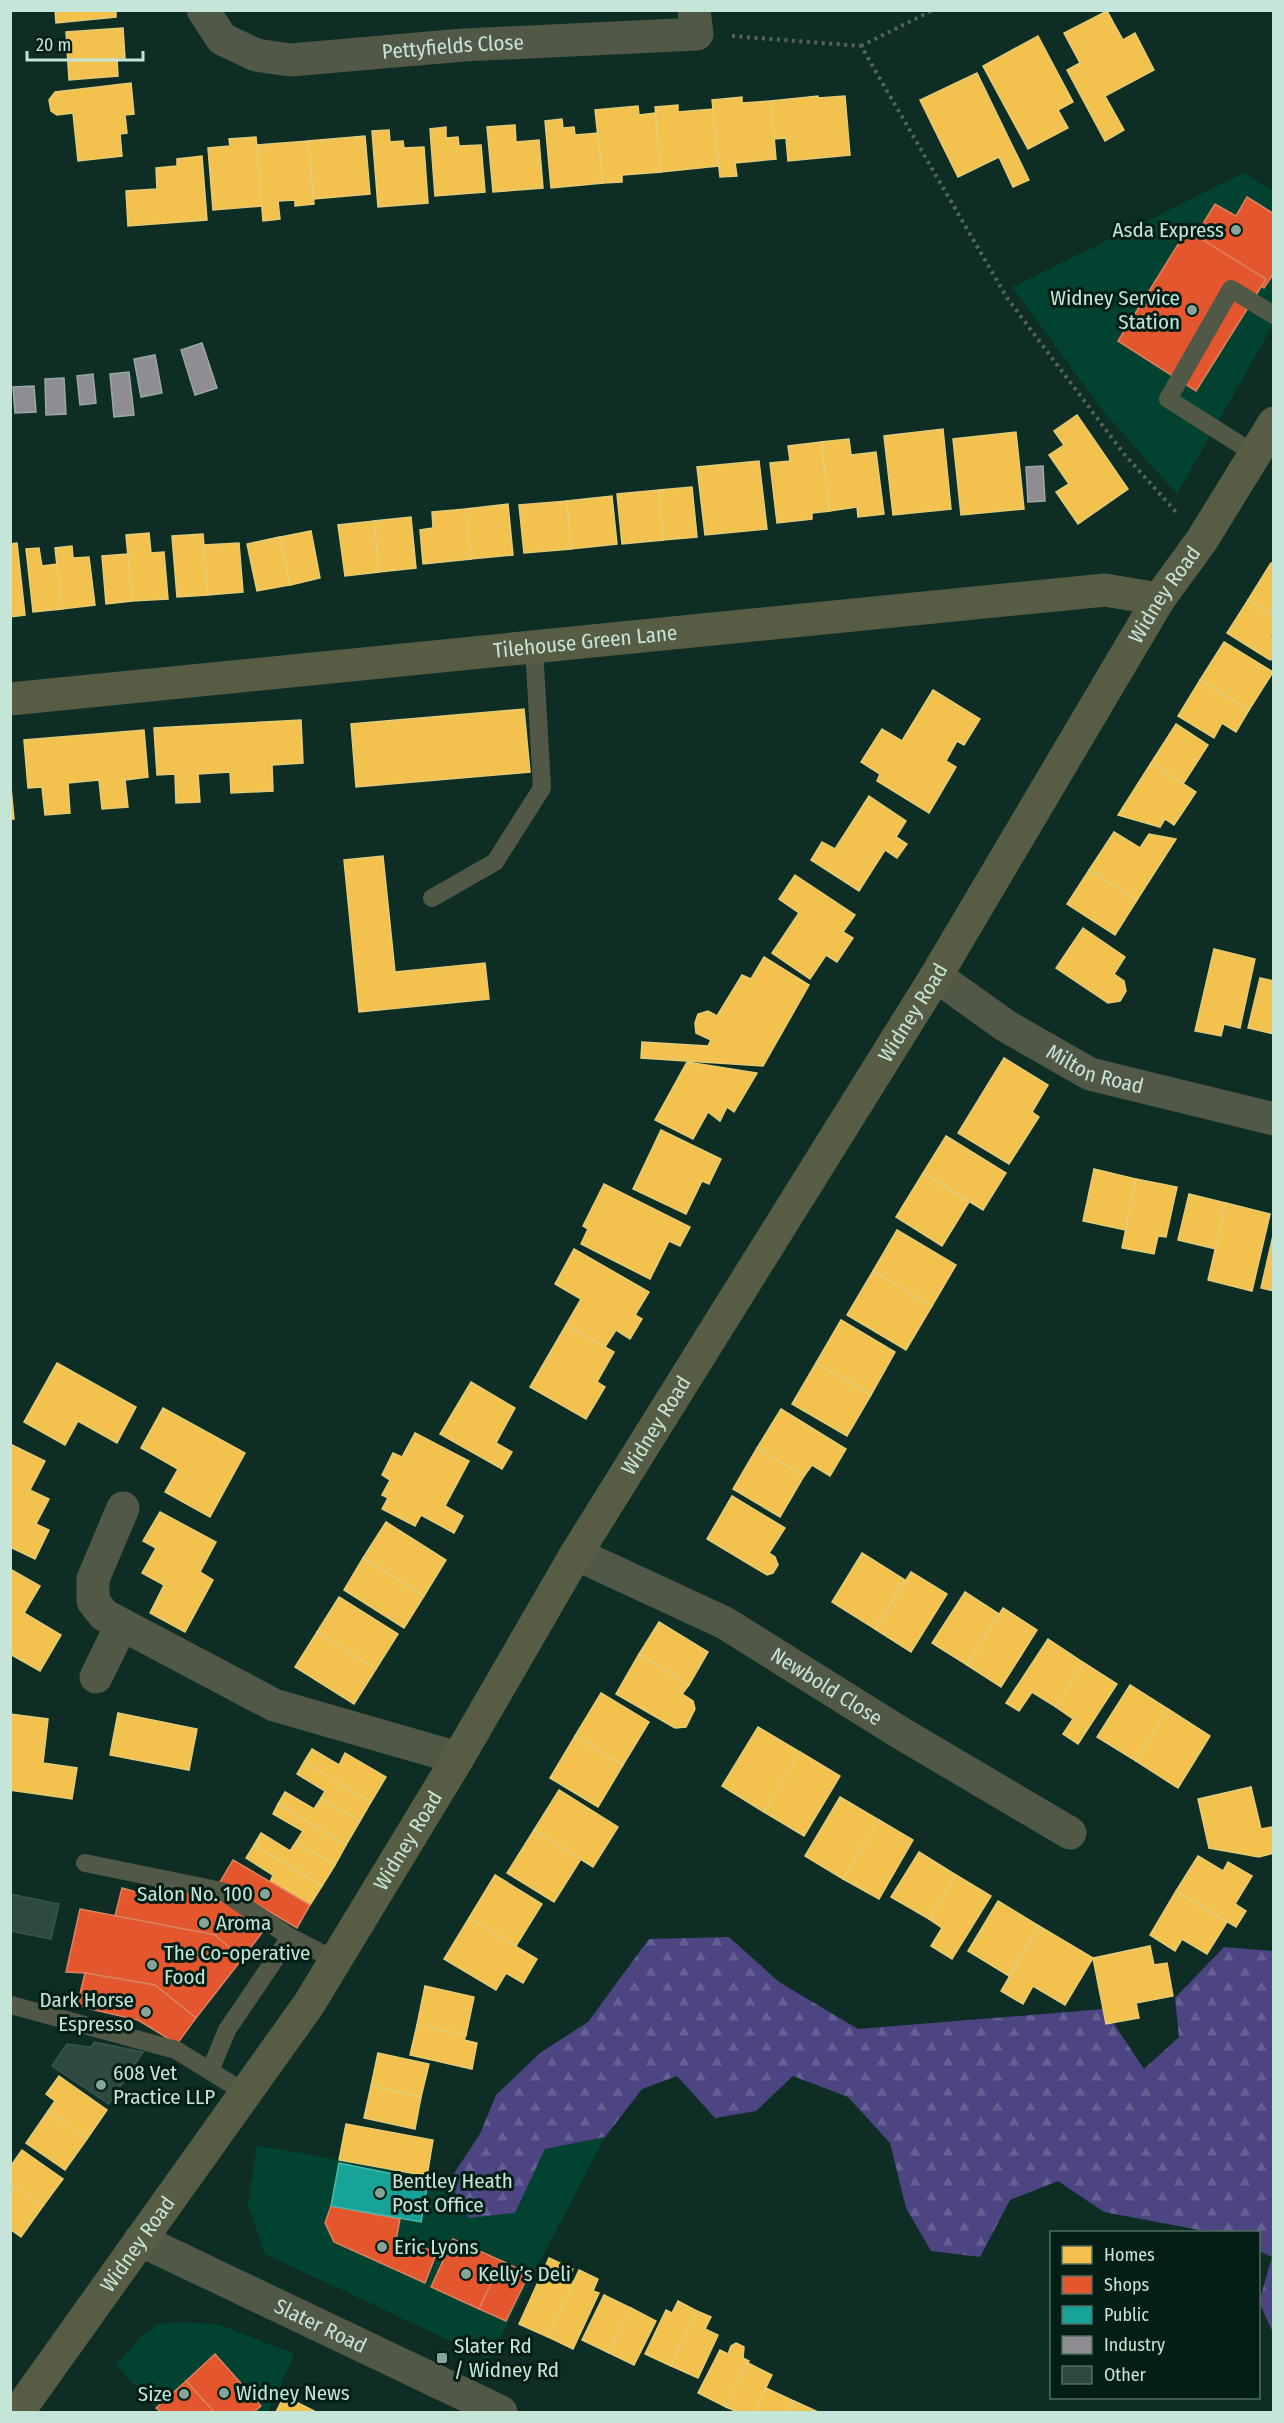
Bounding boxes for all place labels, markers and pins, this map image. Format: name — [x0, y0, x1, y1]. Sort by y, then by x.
place label: Asda Express — [1112, 217, 1224, 243]
marker: Asda Express — [1229, 223, 1243, 237]
place label: Widney Service Station — [1050, 285, 1180, 335]
marker: Widney Service Station — [1185, 303, 1199, 317]
place label: Salon No. 100 — [137, 1881, 253, 1907]
marker: Salon No. 100 — [258, 1887, 272, 1901]
place label: Aroma — [216, 1910, 271, 1936]
marker: Aroma — [197, 1916, 211, 1930]
place label: The Co-operative Food — [164, 1940, 311, 1990]
marker: The Co-operative Food — [145, 1958, 159, 1972]
place label: Dark Horse Espresso — [40, 1987, 134, 2037]
marker: Dark Horse Espresso — [139, 2005, 153, 2019]
place label: 608 Vet Practice LLP — [113, 2060, 215, 2110]
marker: 608 Vet Practice LLP — [94, 2078, 108, 2092]
place label: Bentley Heath Post Office — [392, 2168, 513, 2218]
marker: Bentley Heath Post Office — [373, 2186, 387, 2200]
place label: Eric Lyons — [394, 2234, 479, 2260]
marker: Eric Lyons — [375, 2240, 389, 2254]
place label: Kelly’s Deli — [478, 2261, 571, 2287]
marker: Kelly’s Deli — [459, 2267, 473, 2281]
place label: Slater Rd / Widney Rd — [454, 2333, 559, 2383]
marker: Slater Rd / Widney Rd — [435, 2351, 449, 2365]
place label: Widney News — [236, 2380, 350, 2406]
place label: Size — [138, 2381, 172, 2407]
marker: Widney News — [217, 2386, 231, 2400]
marker: Size — [177, 2387, 191, 2401]

